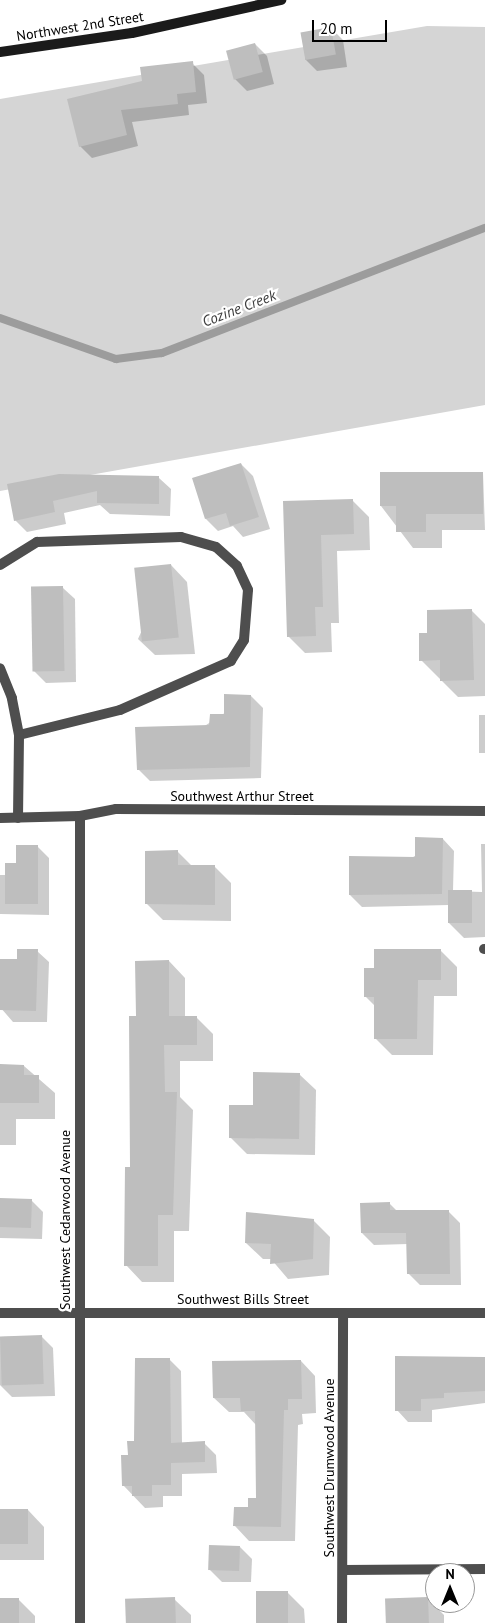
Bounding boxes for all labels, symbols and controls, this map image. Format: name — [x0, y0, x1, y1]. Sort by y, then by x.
street label: Northwest 2nd Street — [15, 8, 145, 44]
scale bar — [315, 10, 390, 42]
text: 20 m — [320, 19, 353, 38]
water label: Cozine Creek — [200, 286, 278, 330]
street label: Southwest Arthur Street — [170, 788, 314, 804]
street label: Southwest Cedarwood Avenue — [57, 1130, 73, 1310]
street label: Southwest Bills Street — [177, 1291, 309, 1307]
street label: Southwest Drumwood Avenue — [321, 1378, 337, 1558]
north arrow — [425, 1563, 475, 1613]
text: N — [445, 1565, 455, 1583]

